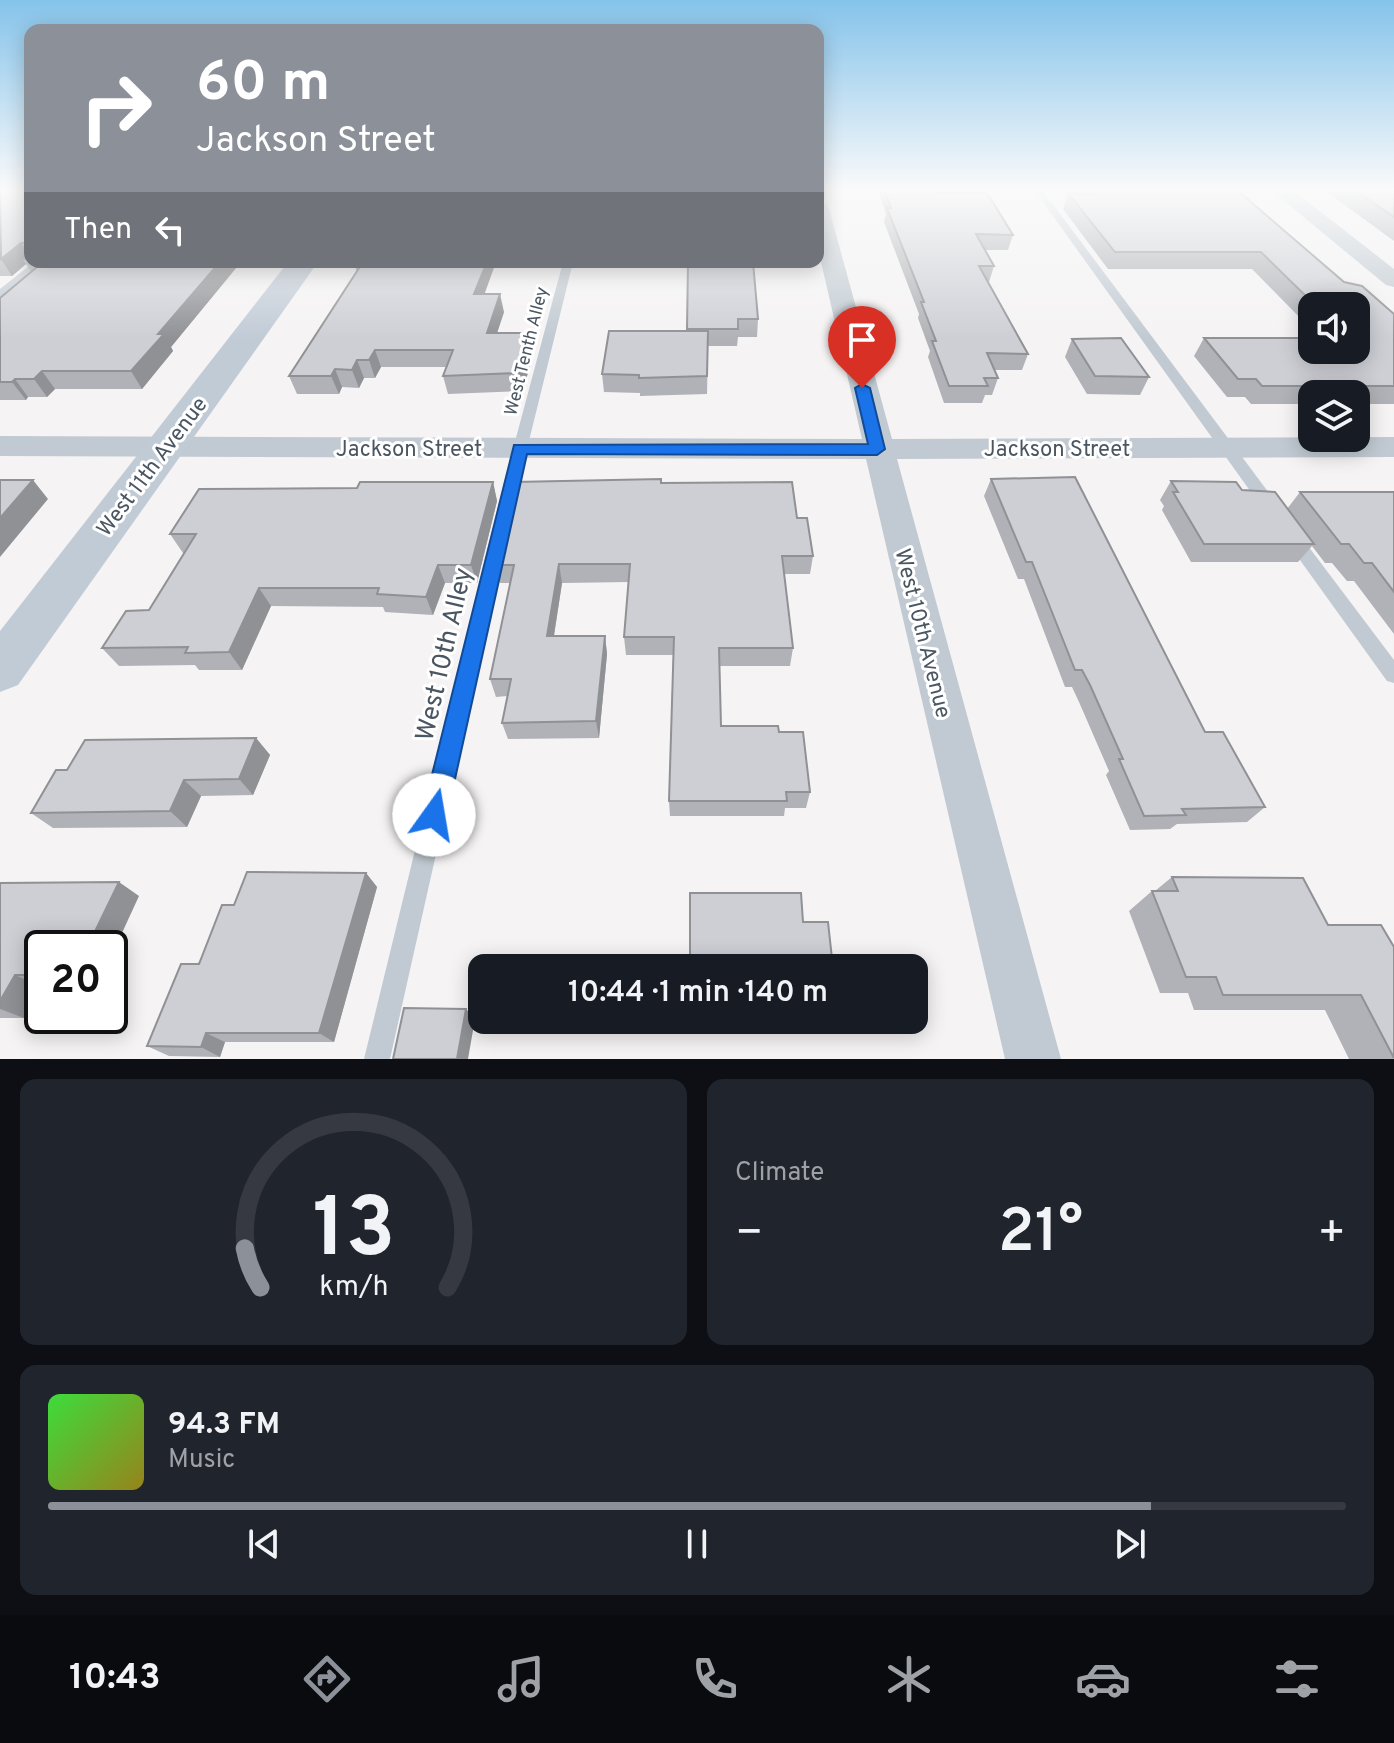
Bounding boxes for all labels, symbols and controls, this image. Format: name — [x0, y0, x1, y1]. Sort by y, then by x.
text: 60 m — [196, 50, 330, 120]
icon: right — [64, 56, 168, 160]
text: Jackson Street — [196, 119, 436, 165]
icon: left — [148, 208, 192, 252]
text: Then — [64, 212, 132, 249]
street label: West Tenth Alley — [500, 285, 555, 418]
map controls — [1298, 292, 1370, 452]
button: sound — [1298, 292, 1370, 364]
pin — [828, 306, 896, 388]
icon: arrive — [840, 318, 884, 362]
button: layers — [1298, 380, 1370, 452]
street label: West 11th Avenue — [92, 392, 214, 543]
street label: Jackson Street — [336, 437, 482, 464]
street label: Jackson Street — [984, 437, 1130, 464]
street label: West 10th Avenue — [887, 546, 956, 721]
street label: West 10th Alley — [409, 565, 481, 744]
position arrow — [392, 773, 476, 857]
speed limit sign: 20 — [24, 930, 128, 1034]
text: 10:44 · 1 min · 140 m — [568, 975, 828, 1012]
text: Climate — [735, 1157, 824, 1190]
text: 13 — [312, 1181, 395, 1286]
text: 21° — [998, 1197, 1083, 1273]
text: − — [735, 1207, 763, 1263]
text: + — [1318, 1207, 1346, 1263]
text: km/h — [319, 1270, 388, 1306]
text: 94.3 FM — [168, 1407, 280, 1444]
text: Music — [168, 1444, 235, 1477]
icon: previous — [242, 1522, 286, 1566]
icon: pause — [675, 1522, 719, 1566]
icon: next — [1108, 1522, 1152, 1566]
icon: directions — [299, 1651, 355, 1707]
icon: music — [493, 1651, 549, 1707]
icon: phone — [687, 1651, 743, 1707]
icon: climate — [881, 1651, 937, 1707]
icon: car — [1075, 1651, 1131, 1707]
icon: filters — [1269, 1651, 1325, 1707]
text: 10:43 — [69, 1656, 161, 1702]

